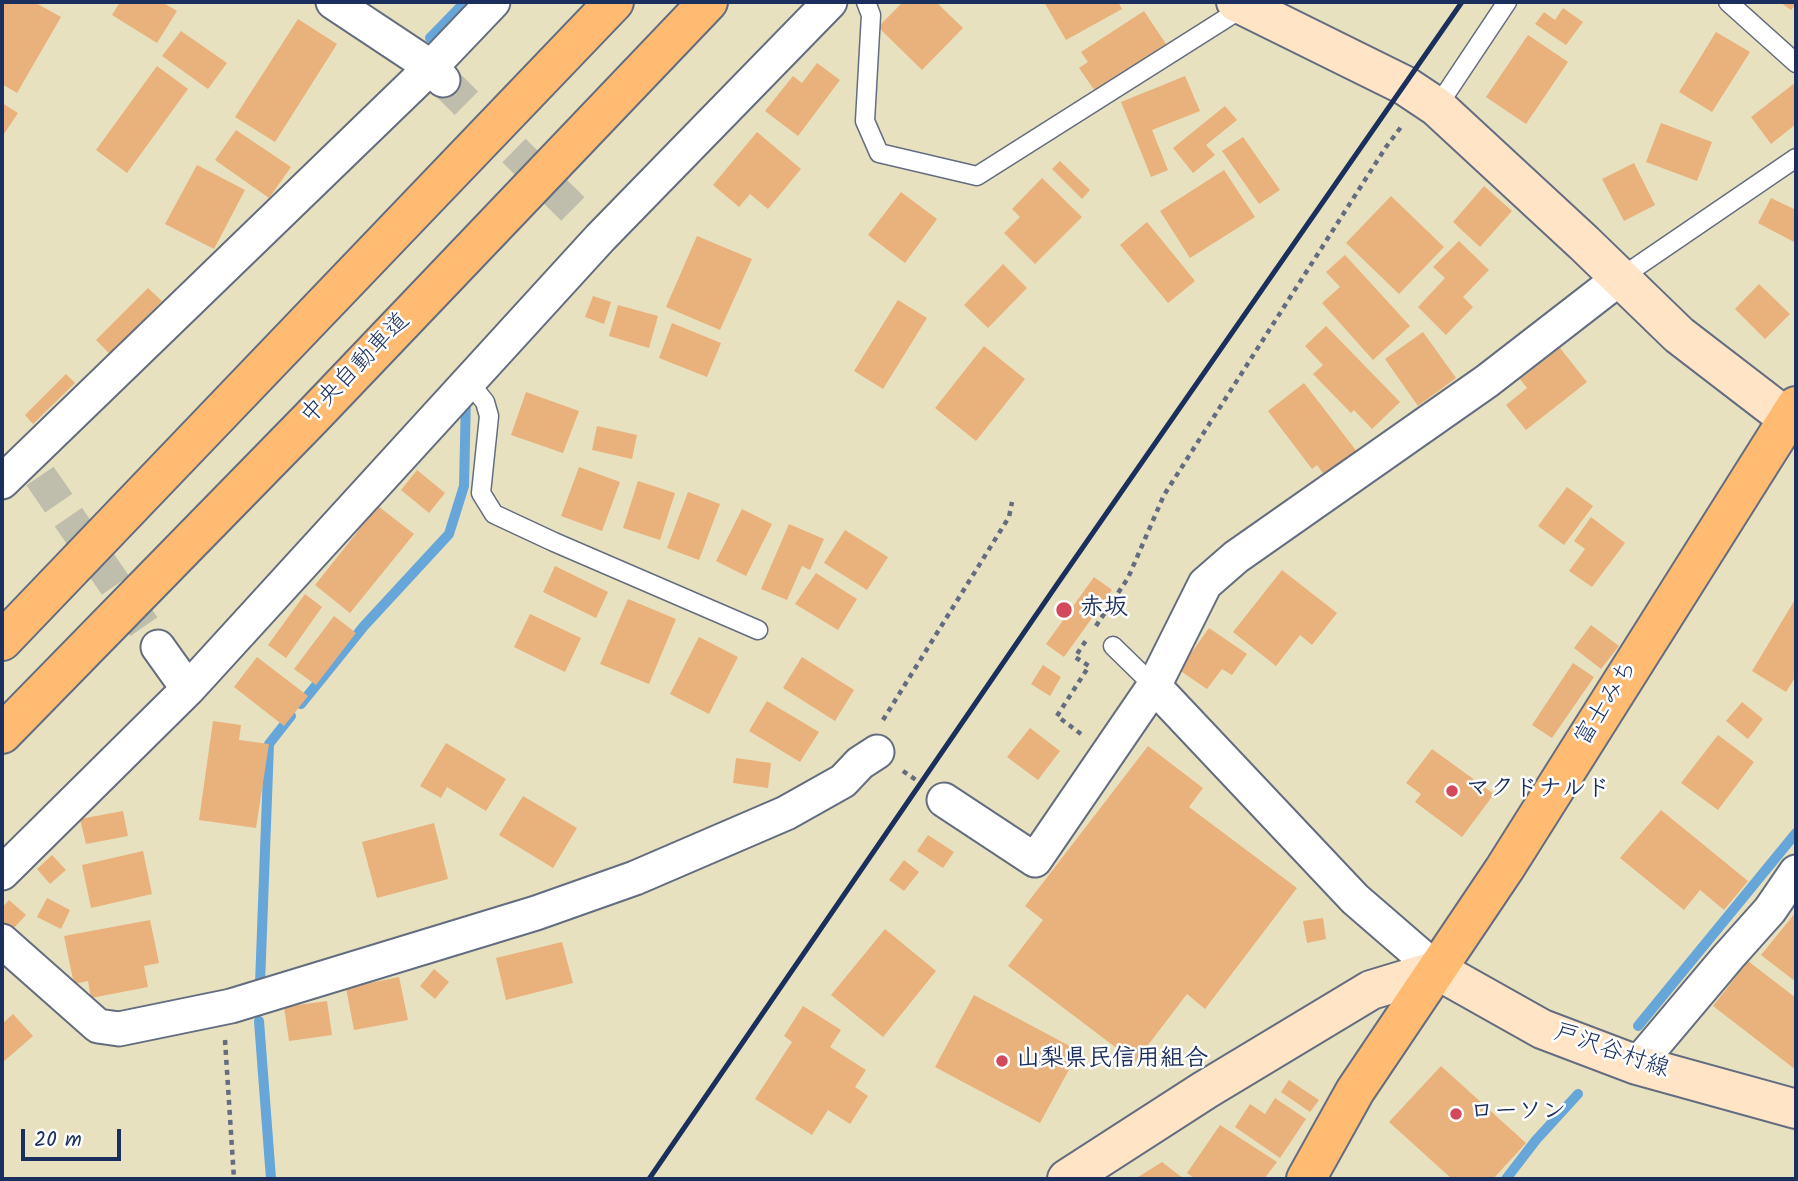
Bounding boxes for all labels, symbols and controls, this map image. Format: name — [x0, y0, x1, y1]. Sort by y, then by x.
street label: 中央自動車道 — [297, 308, 417, 432]
place label: 赤坂 — [1080, 596, 1128, 624]
marker: 赤坂 — [1054, 600, 1074, 620]
street label: 富士みち — [1570, 656, 1646, 752]
place label: マクドナルド — [1466, 777, 1610, 805]
marker: マクドナルド — [1444, 783, 1460, 799]
street label: 戸沢谷村線 — [1550, 1020, 1672, 1086]
place label: 山梨県民信用組合 — [1016, 1047, 1208, 1075]
marker: 山梨県民信用組合 — [994, 1053, 1010, 1069]
place label: ローソン — [1470, 1100, 1566, 1128]
marker: ローソン — [1448, 1106, 1464, 1122]
scale bar — [24, 1114, 124, 1158]
text: 20 m — [34, 1124, 82, 1157]

